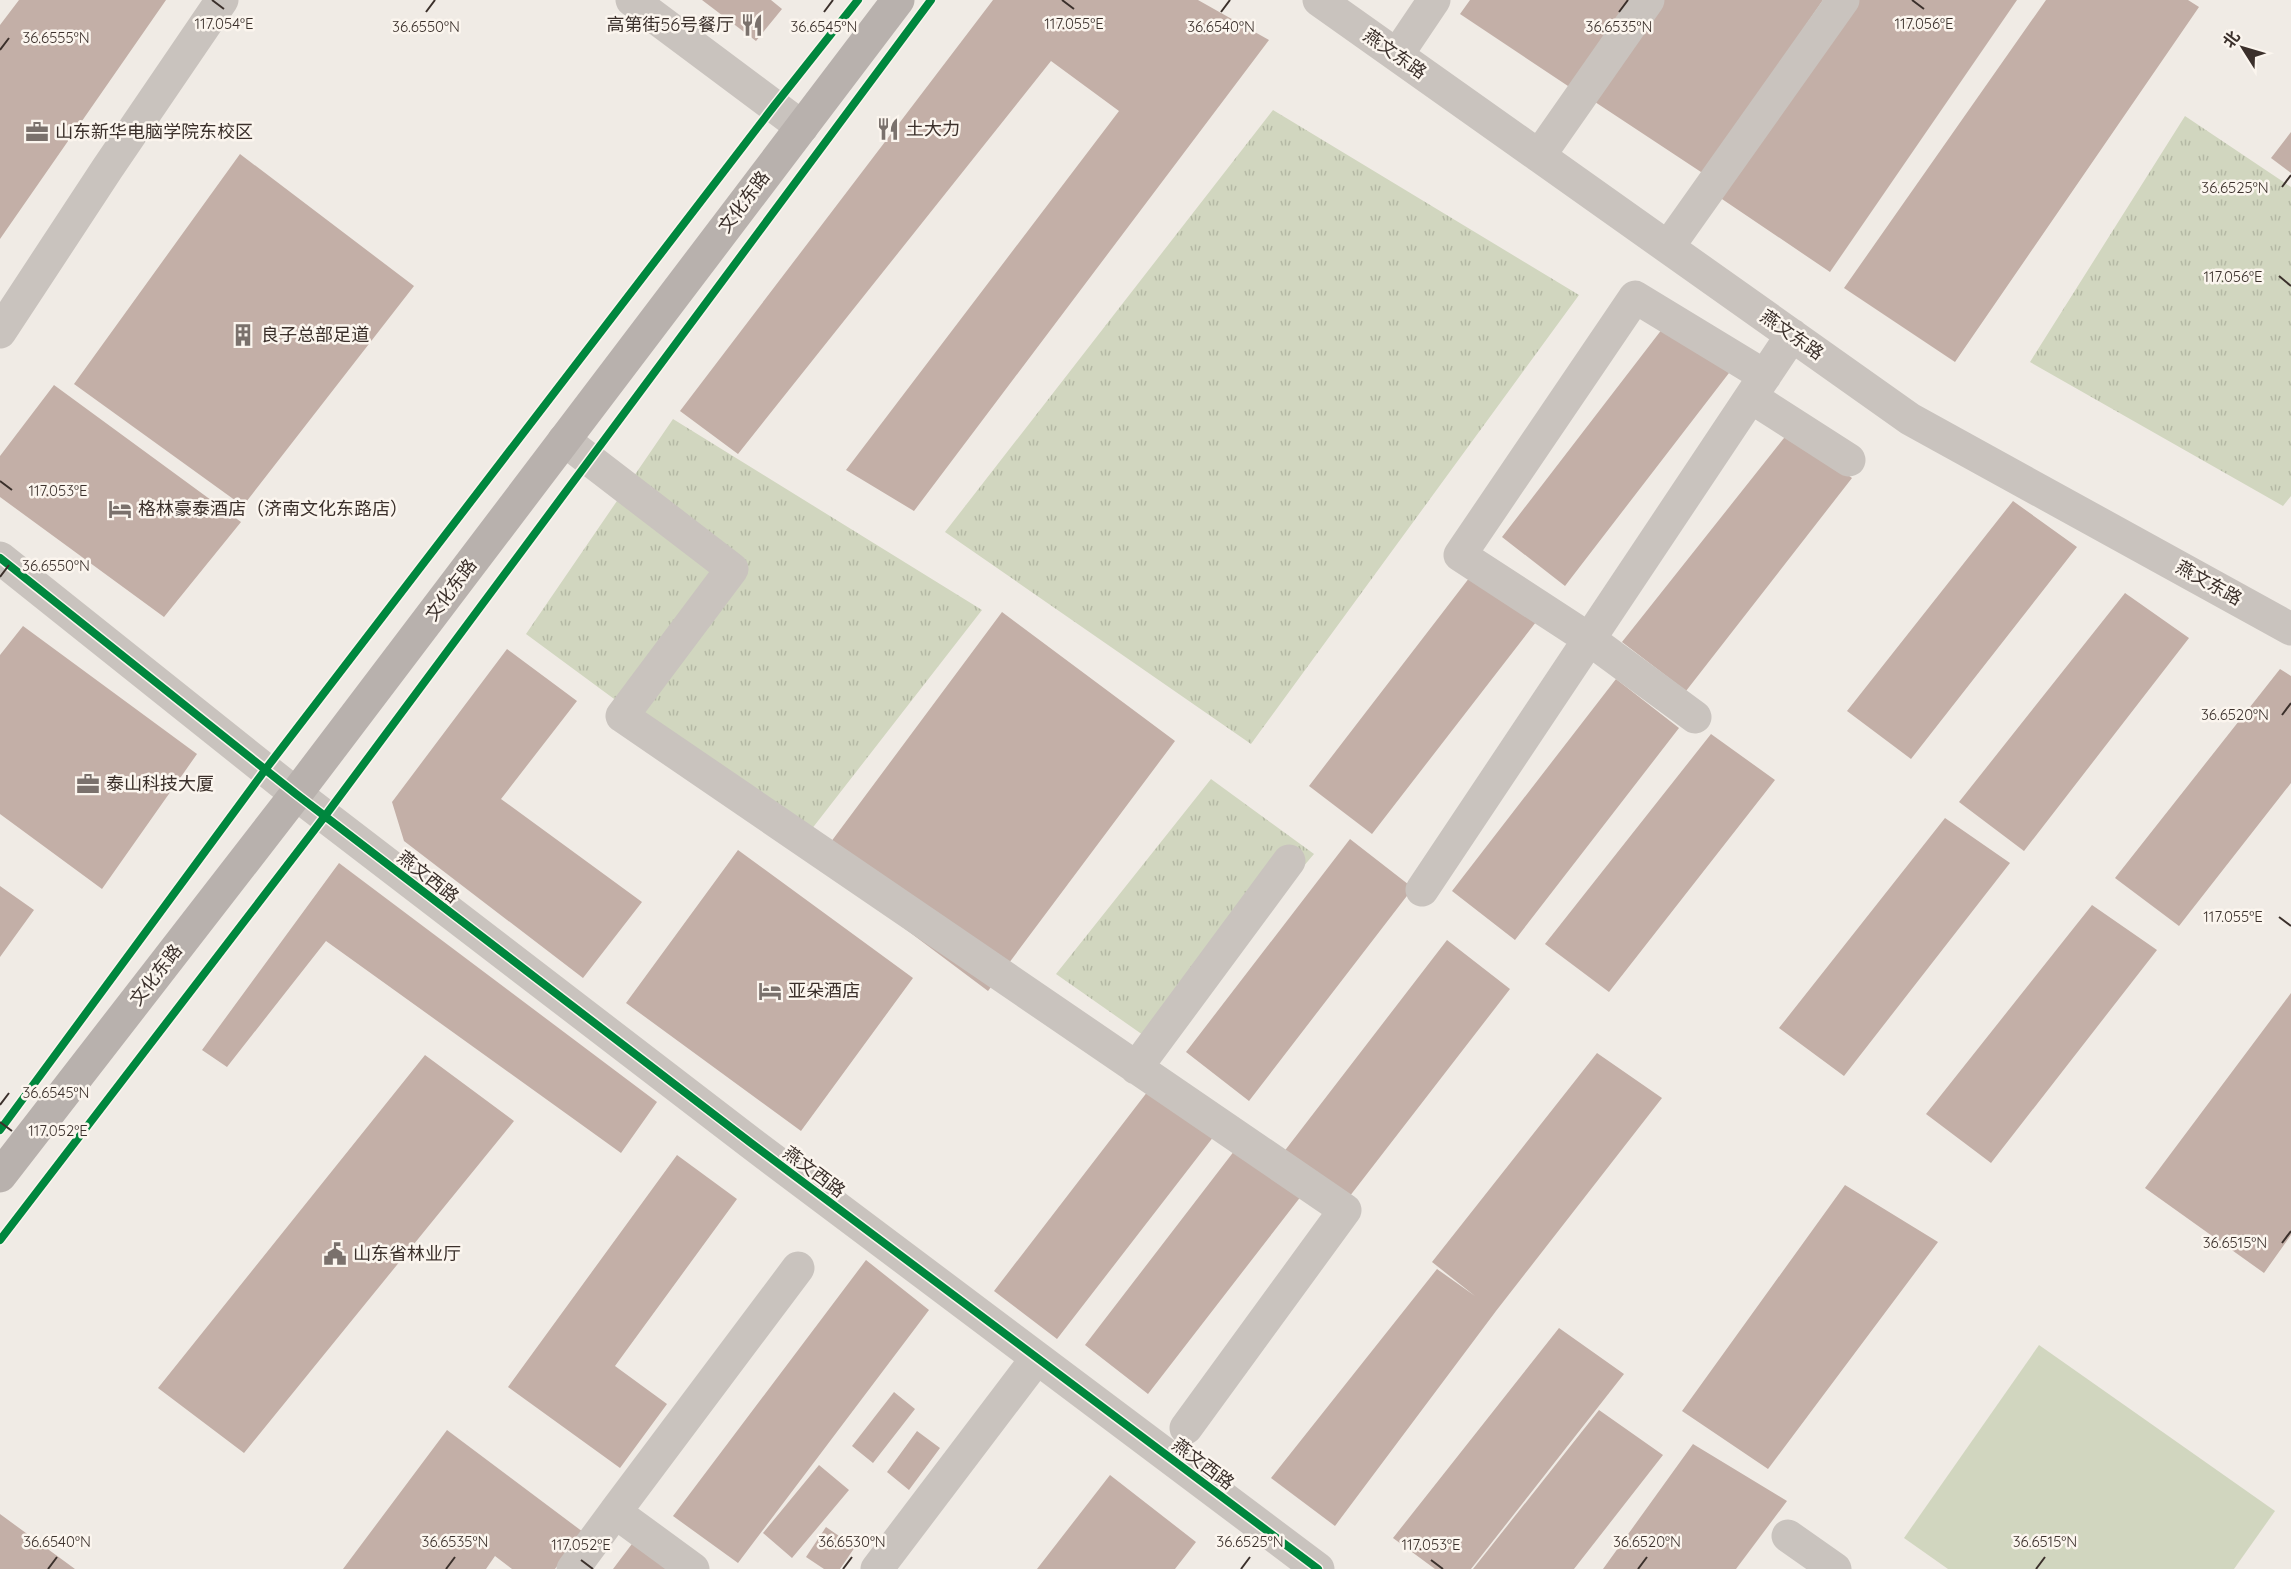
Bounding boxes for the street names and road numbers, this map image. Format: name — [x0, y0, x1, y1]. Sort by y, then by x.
street label: 燕文东路 — [1359, 24, 1431, 84]
street label: 文化东路 — [713, 166, 774, 237]
street label: 燕文东路 — [1756, 305, 1828, 365]
street label: 文化东路 — [420, 554, 481, 625]
street label: 燕文东路 — [2172, 555, 2246, 610]
street label: 燕文西路 — [393, 845, 464, 908]
street label: 文化东路 — [124, 939, 187, 1010]
street label: 燕文西路 — [779, 1141, 850, 1202]
street label: 燕文西路 — [1168, 1433, 1239, 1494]

